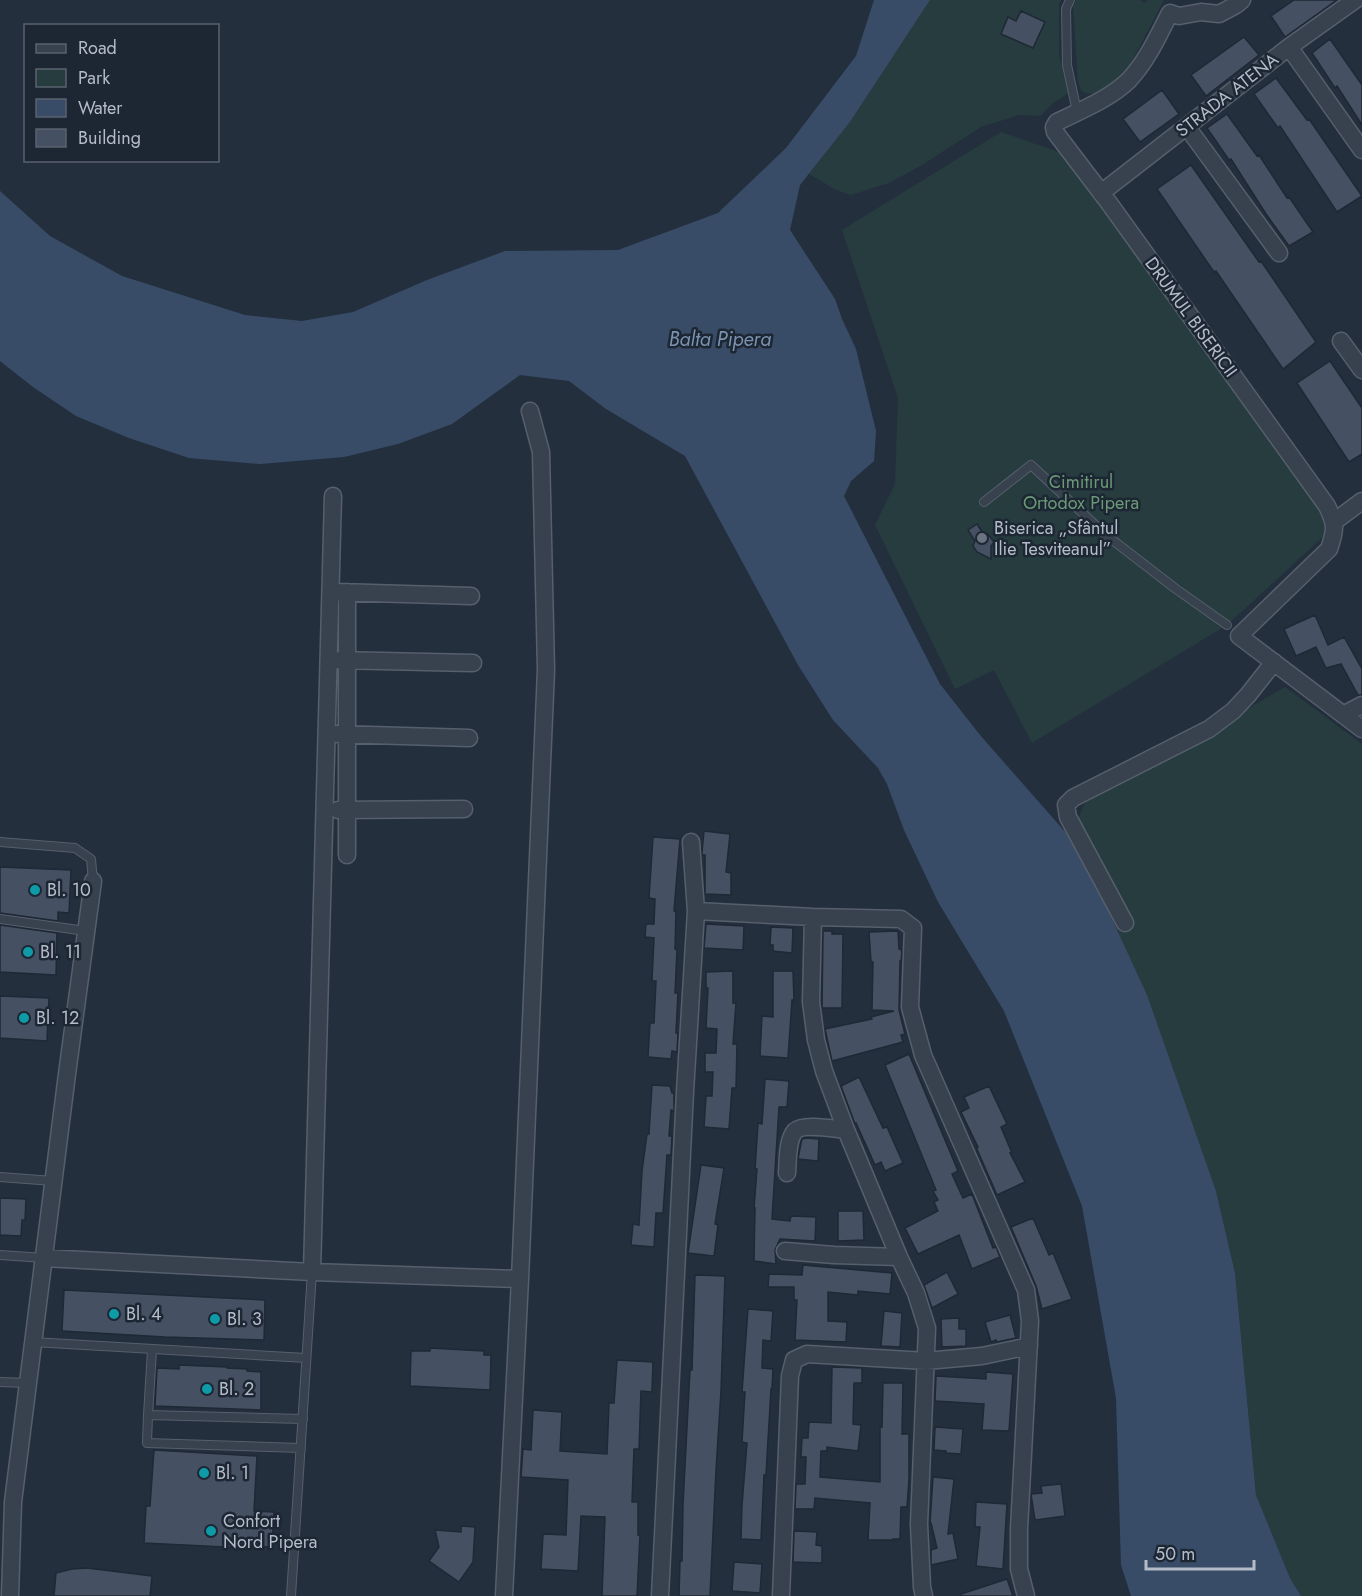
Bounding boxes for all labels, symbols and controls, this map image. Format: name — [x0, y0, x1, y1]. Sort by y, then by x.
legend — [24, 24, 219, 162]
text: Road — [78, 35, 117, 61]
street label: STRADA ATENA — [1170, 47, 1284, 143]
text: Park — [78, 65, 110, 91]
text: Water — [78, 95, 123, 121]
text: Building — [78, 125, 141, 151]
street label: DRUMUL BISERICII — [1139, 252, 1243, 382]
water label: Balta Pipera — [669, 325, 771, 354]
park label: Cimitirul Ortodox Pipera — [1023, 469, 1139, 516]
place label: Biserica „Sfântul Ilie Tesviteanul” — [994, 515, 1118, 562]
marker: Biserica „Sfântul Ilie Tesviteanul” — [975, 531, 989, 545]
place label: Bl. 10 — [47, 877, 91, 903]
marker: Bl. 10 — [28, 883, 42, 897]
place label: Bl. 11 — [40, 939, 81, 965]
marker: Bl. 11 — [21, 945, 35, 959]
place label: Bl. 12 — [36, 1005, 79, 1031]
marker: Bl. 12 — [17, 1011, 31, 1025]
place label: Bl. 4 — [126, 1301, 161, 1327]
place label: Bl. 3 — [227, 1306, 262, 1332]
marker: Bl. 4 — [107, 1307, 121, 1321]
marker: Bl. 3 — [208, 1312, 222, 1326]
place label: Bl. 2 — [219, 1376, 254, 1402]
marker: Bl. 2 — [200, 1382, 214, 1396]
place label: Bl. 1 — [216, 1460, 249, 1486]
marker: Bl. 1 — [197, 1466, 211, 1480]
place label: Confort Nord Pipera — [223, 1508, 318, 1555]
marker: Confort Nord Pipera — [204, 1524, 218, 1538]
scale bar — [1146, 1533, 1254, 1571]
text: 50 m — [1155, 1541, 1195, 1567]

